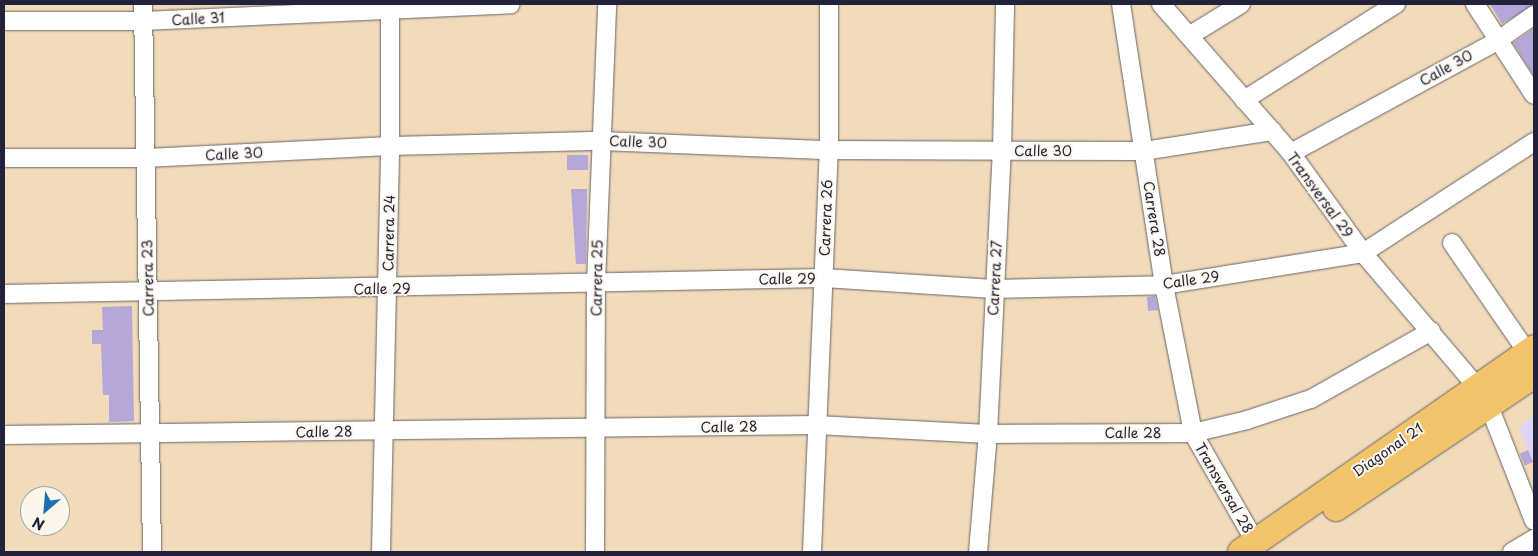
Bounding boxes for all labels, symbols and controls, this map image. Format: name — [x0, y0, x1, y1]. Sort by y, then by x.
street label: Calle 31 — [171, 9, 225, 29]
street label: Calle 30 — [1417, 47, 1475, 89]
street label: Calle 30 — [609, 133, 667, 151]
street label: Calle 30 — [1014, 143, 1072, 159]
street label: Calle 30 — [205, 144, 263, 164]
street label: Transversal 29 — [1284, 149, 1356, 241]
street label: Carrera 26 — [816, 179, 836, 257]
street label: Carrera 28 — [1140, 180, 1168, 258]
street label: Carrera 24 — [380, 194, 398, 272]
street label: Carrera 23 — [139, 239, 157, 317]
street label: Carrera 25 — [588, 240, 606, 316]
street label: Carrera 27 — [985, 240, 1005, 316]
street label: Calle 29 — [1162, 268, 1220, 292]
street label: Calle 29 — [759, 270, 815, 288]
street label: Calle 29 — [354, 280, 410, 298]
street label: Calle 28 — [700, 418, 758, 436]
street label: Diagonal 21 — [1350, 420, 1426, 480]
street label: Calle 28 — [295, 423, 353, 441]
street label: Calle 28 — [1104, 425, 1162, 441]
street label: Transversal 28 — [1191, 440, 1257, 536]
north arrow — [20, 486, 70, 536]
text: N — [29, 512, 48, 536]

